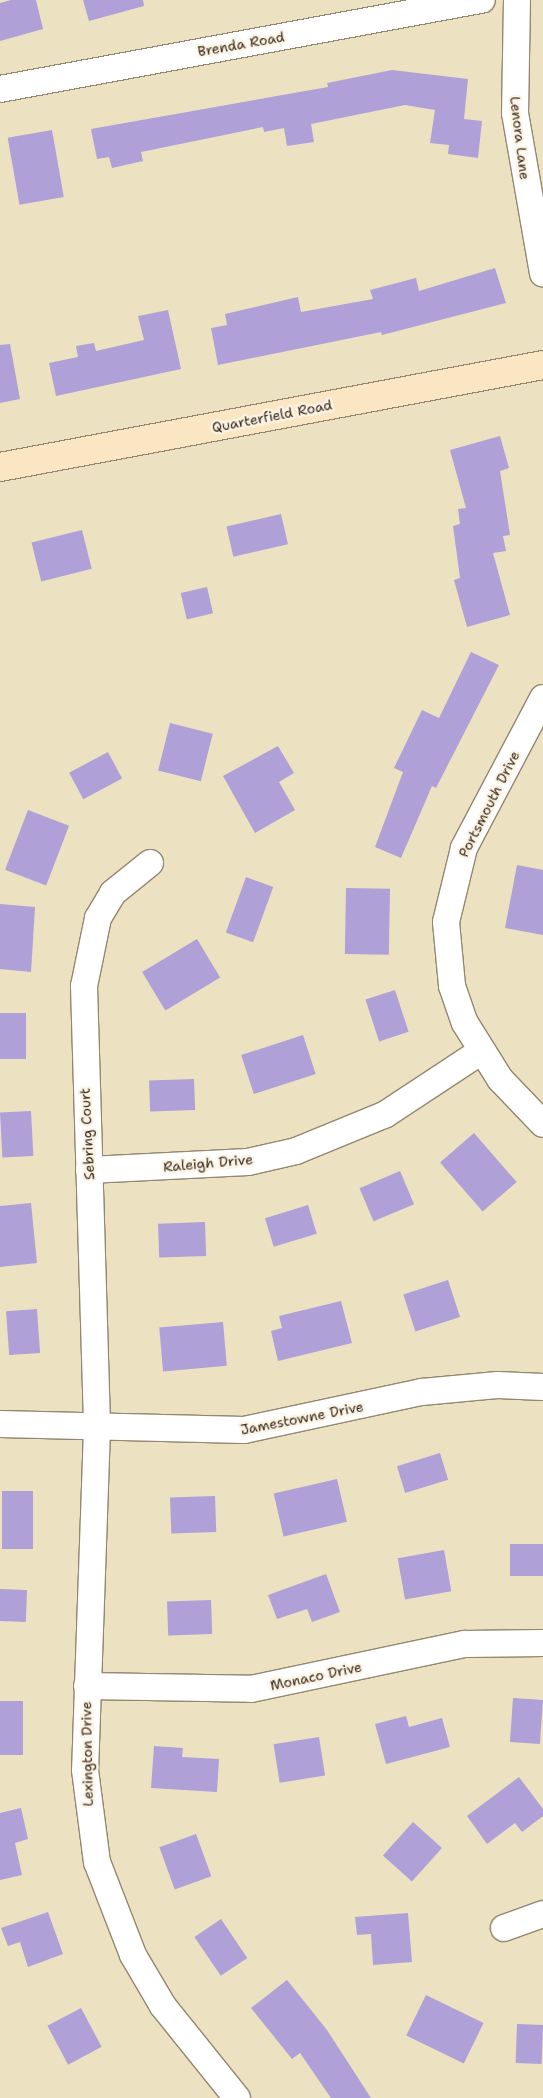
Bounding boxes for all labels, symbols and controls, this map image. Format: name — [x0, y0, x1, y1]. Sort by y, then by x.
street label: Brenda Road — [196, 28, 286, 60]
street label: Lenora Lane — [507, 95, 533, 181]
street label: Quarterfield Road — [210, 396, 334, 436]
street label: Portsmouth Drive — [455, 748, 523, 860]
street label: Sebring Court — [76, 1088, 98, 1180]
street label: Raleigh Drive — [162, 1151, 254, 1175]
street label: Jamestowne Drive — [239, 1398, 365, 1438]
street label: Monaco Drive — [269, 1658, 363, 1694]
street label: Lexington Drive — [78, 1701, 96, 1807]

